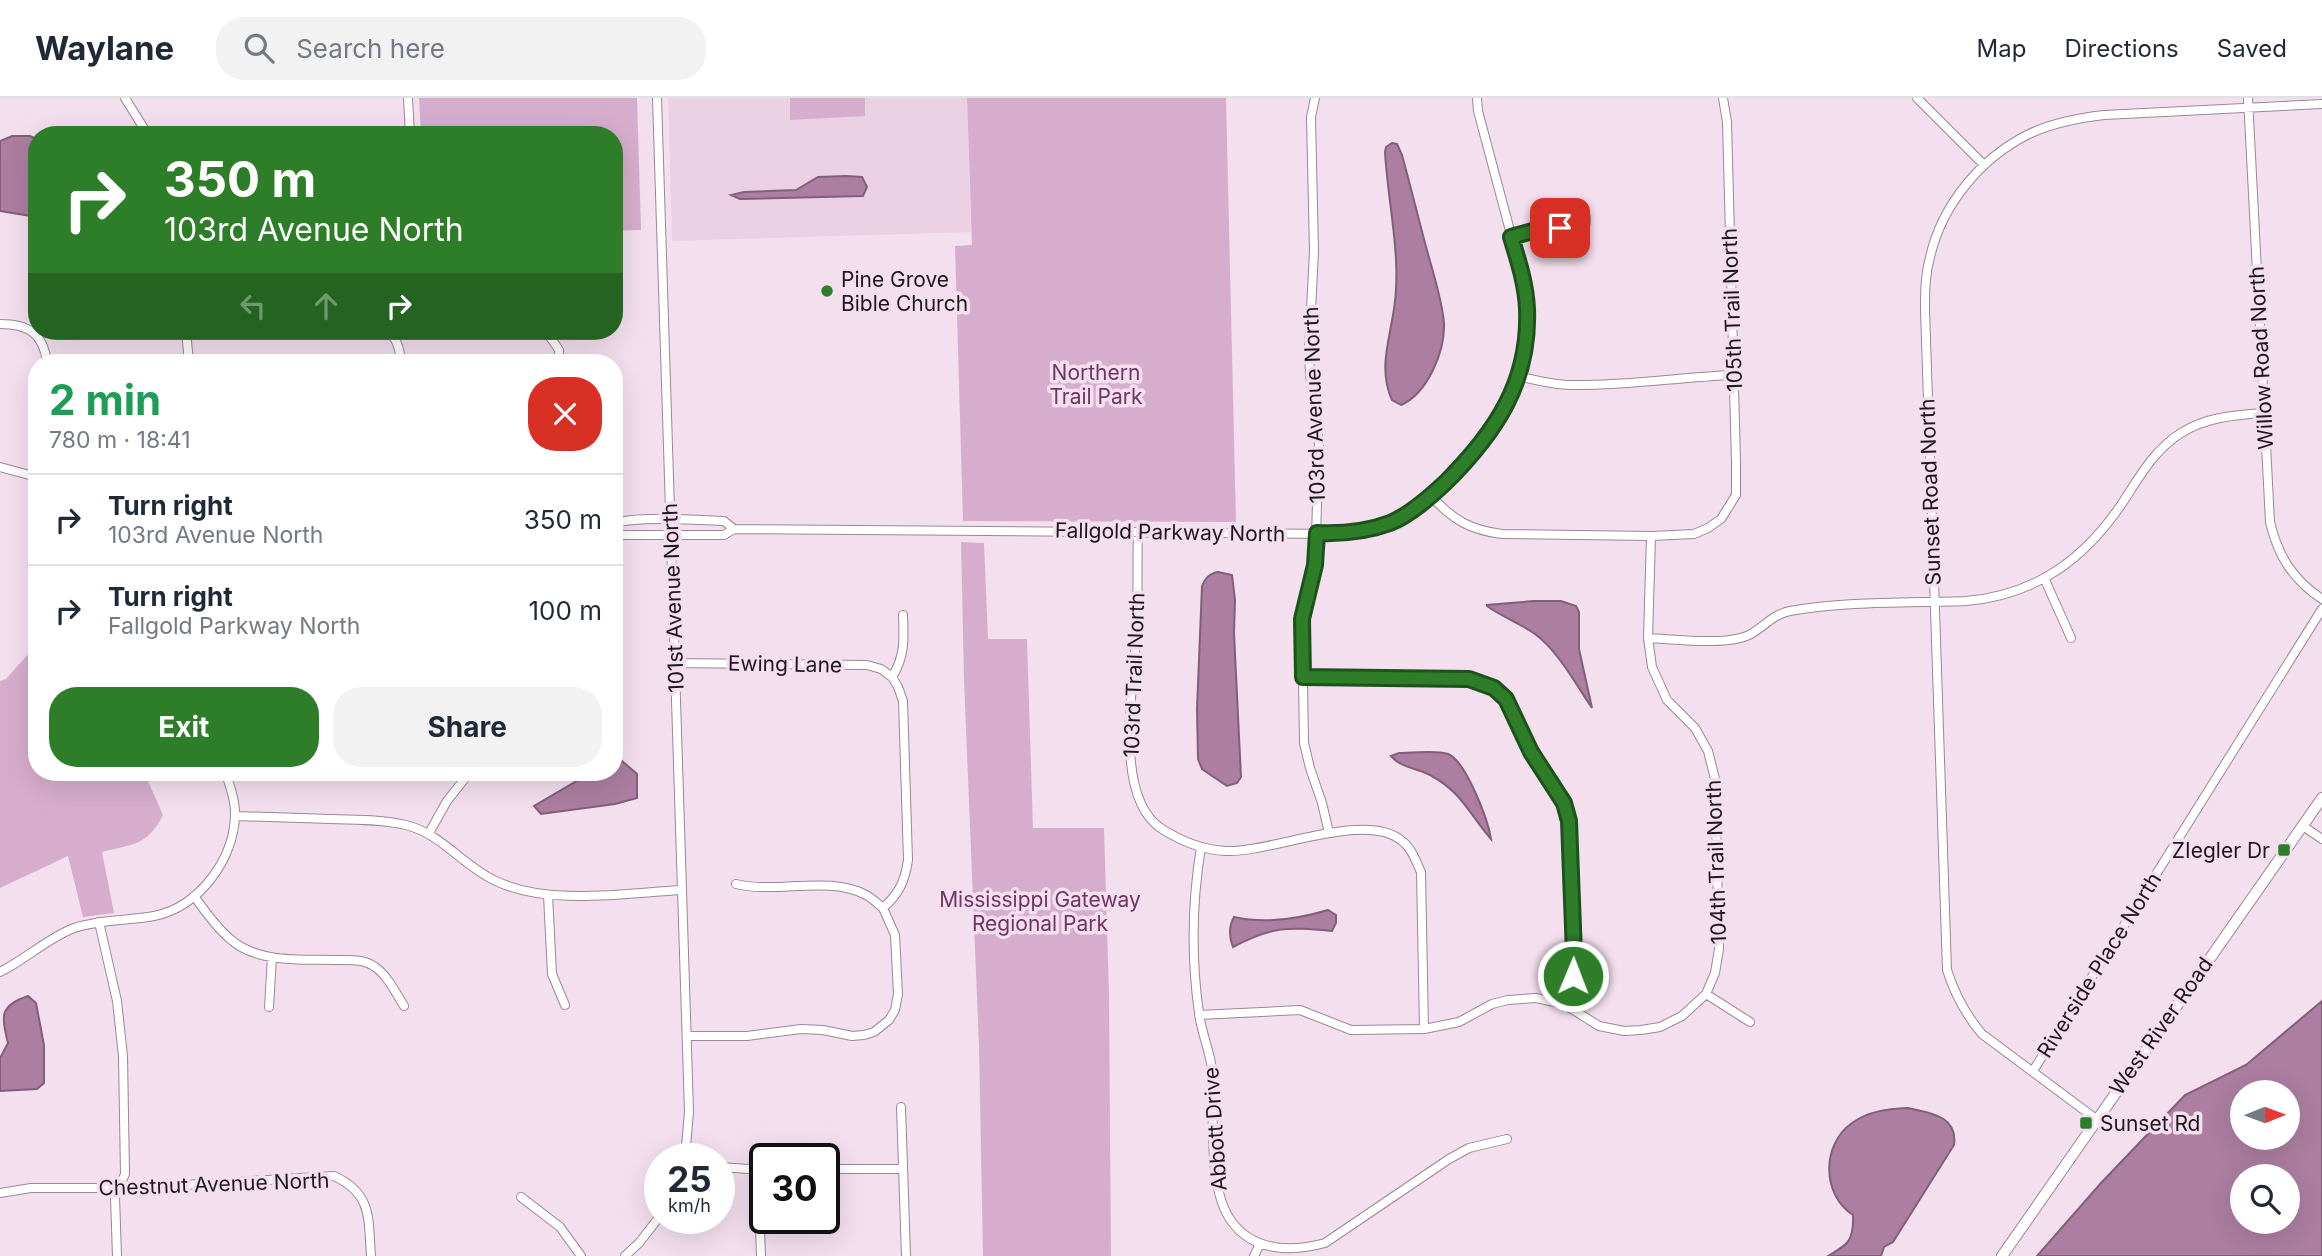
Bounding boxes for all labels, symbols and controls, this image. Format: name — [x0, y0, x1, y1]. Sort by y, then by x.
search box — [216, 17, 706, 80]
text: Waylane — [35, 28, 174, 68]
icon: search — [240, 29, 278, 67]
text: Search here — [296, 33, 445, 64]
text: Map — [1977, 34, 2026, 63]
text: Directions — [2064, 34, 2179, 63]
text: Saved — [2217, 34, 2287, 63]
text: 350 m — [164, 150, 316, 209]
icon: right — [49, 154, 140, 245]
pin — [1530, 198, 1590, 258]
icon: arrive — [1541, 209, 1579, 247]
text: 103rd Avenue North — [164, 210, 464, 249]
street label: 105th Trail North — [1717, 228, 1747, 392]
street label: Willow Road North — [2244, 266, 2278, 450]
place label: Pine Grove Bible Church — [841, 267, 968, 316]
marker: Pine Grove Bible Church — [819, 283, 835, 299]
icon: left — [234, 287, 272, 325]
icon: ahead — [307, 287, 345, 325]
icon: right — [380, 287, 418, 325]
street label: 103rd Avenue North — [1298, 306, 1330, 504]
park label: Northern Trail Park — [1049, 360, 1143, 409]
text: 2 min — [49, 374, 161, 425]
button: close — [528, 377, 602, 451]
street label: Sunset Road North — [1914, 398, 1946, 586]
text: 780 m · 18:41 — [49, 426, 191, 454]
text: Turn right — [108, 490, 233, 521]
icon: right — [49, 501, 87, 539]
street label: 101st Avenue North — [657, 503, 689, 693]
text: 350 m — [524, 504, 602, 535]
street label: Fallgold Parkway North — [1055, 517, 1285, 547]
text: 103rd Avenue North — [108, 521, 323, 549]
text: Turn right — [108, 581, 233, 612]
icon: right — [49, 592, 87, 630]
street label: 103rd Trail North — [1119, 592, 1149, 758]
text: 100 m — [529, 595, 602, 626]
text: Fallgold Parkway North — [108, 612, 360, 640]
street label: Ewing Lane — [728, 651, 842, 677]
button: Exit — [49, 687, 319, 767]
button: Share — [333, 687, 602, 767]
street label: 104th Trail North — [1701, 779, 1731, 945]
place label: ZIegler Dr — [2172, 838, 2270, 863]
marker: ZIegler Dr — [2276, 842, 2292, 858]
street label: Riverside Place North — [2032, 868, 2166, 1062]
park label: Mississippi Gateway Regional Park — [939, 887, 1141, 936]
position arrow — [1536, 939, 1610, 1013]
street label: West River Road — [2104, 952, 2218, 1100]
street label: Abbott Drive — [1198, 1066, 1232, 1192]
north arrow — [2230, 1080, 2300, 1150]
map controls — [2230, 1080, 2300, 1234]
place label: Sunset Rd — [2100, 1111, 2200, 1136]
marker: Sunset Rd — [2078, 1115, 2094, 1131]
speed limit sign: 30 — [749, 1143, 840, 1234]
text: 25 — [667, 1158, 712, 1200]
button: search — [2230, 1164, 2300, 1234]
street label: Chestnut Avenue North — [98, 1167, 330, 1201]
text: km/h — [668, 1195, 711, 1216]

